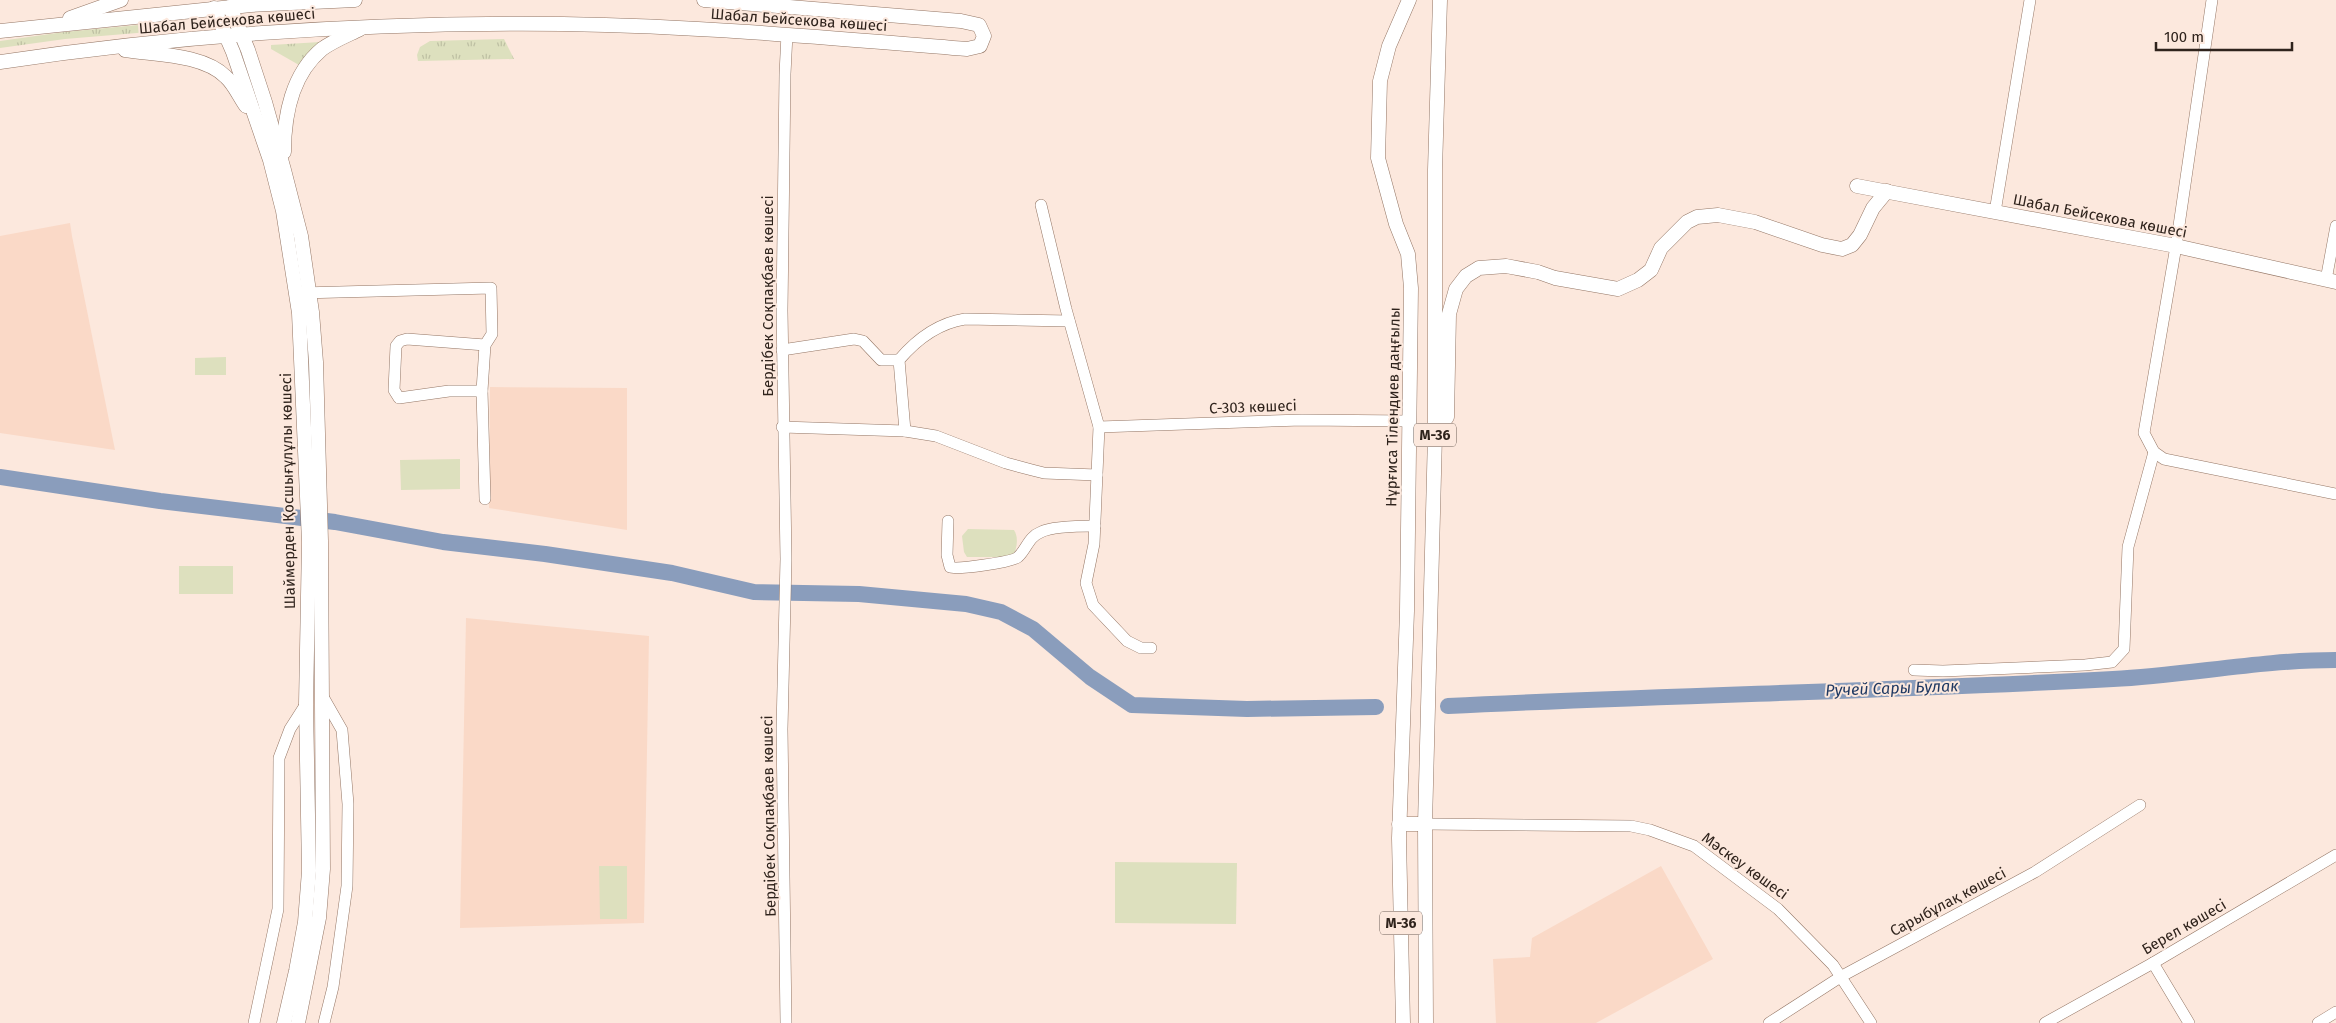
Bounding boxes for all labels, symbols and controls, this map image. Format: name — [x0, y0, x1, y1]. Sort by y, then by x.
street label: Шабал Бейсекова көшесі — [138, 4, 316, 38]
street label: Шабал Бейсекова көшесі — [710, 5, 888, 35]
scale bar — [2156, 20, 2292, 52]
text: 100 m — [2164, 28, 2204, 46]
street label: Шабал Бейсекова көшесі — [2011, 190, 2189, 242]
street label: Бердібек Соқпақбаев көшесі — [759, 195, 777, 397]
street label: Нұрғиса Тілендиев даңғылы — [1382, 307, 1404, 507]
street label: Шаймерден Қосшығұлұлы көшесі — [277, 373, 299, 609]
street label: С-303 көшесі — [1209, 396, 1297, 418]
road number: M-36 — [1414, 424, 1456, 446]
water label: Ручей Сары Булак — [1825, 676, 1959, 700]
street label: Бердібек Соқпақбаев көшесі — [758, 715, 780, 917]
street label: Мәскеу көшесі — [1698, 829, 1792, 903]
street label: Сарыбұлақ көшесі — [1887, 864, 2009, 940]
street label: Берел көшесі — [2139, 896, 2229, 958]
road number: M-36 — [1380, 911, 1422, 934]

